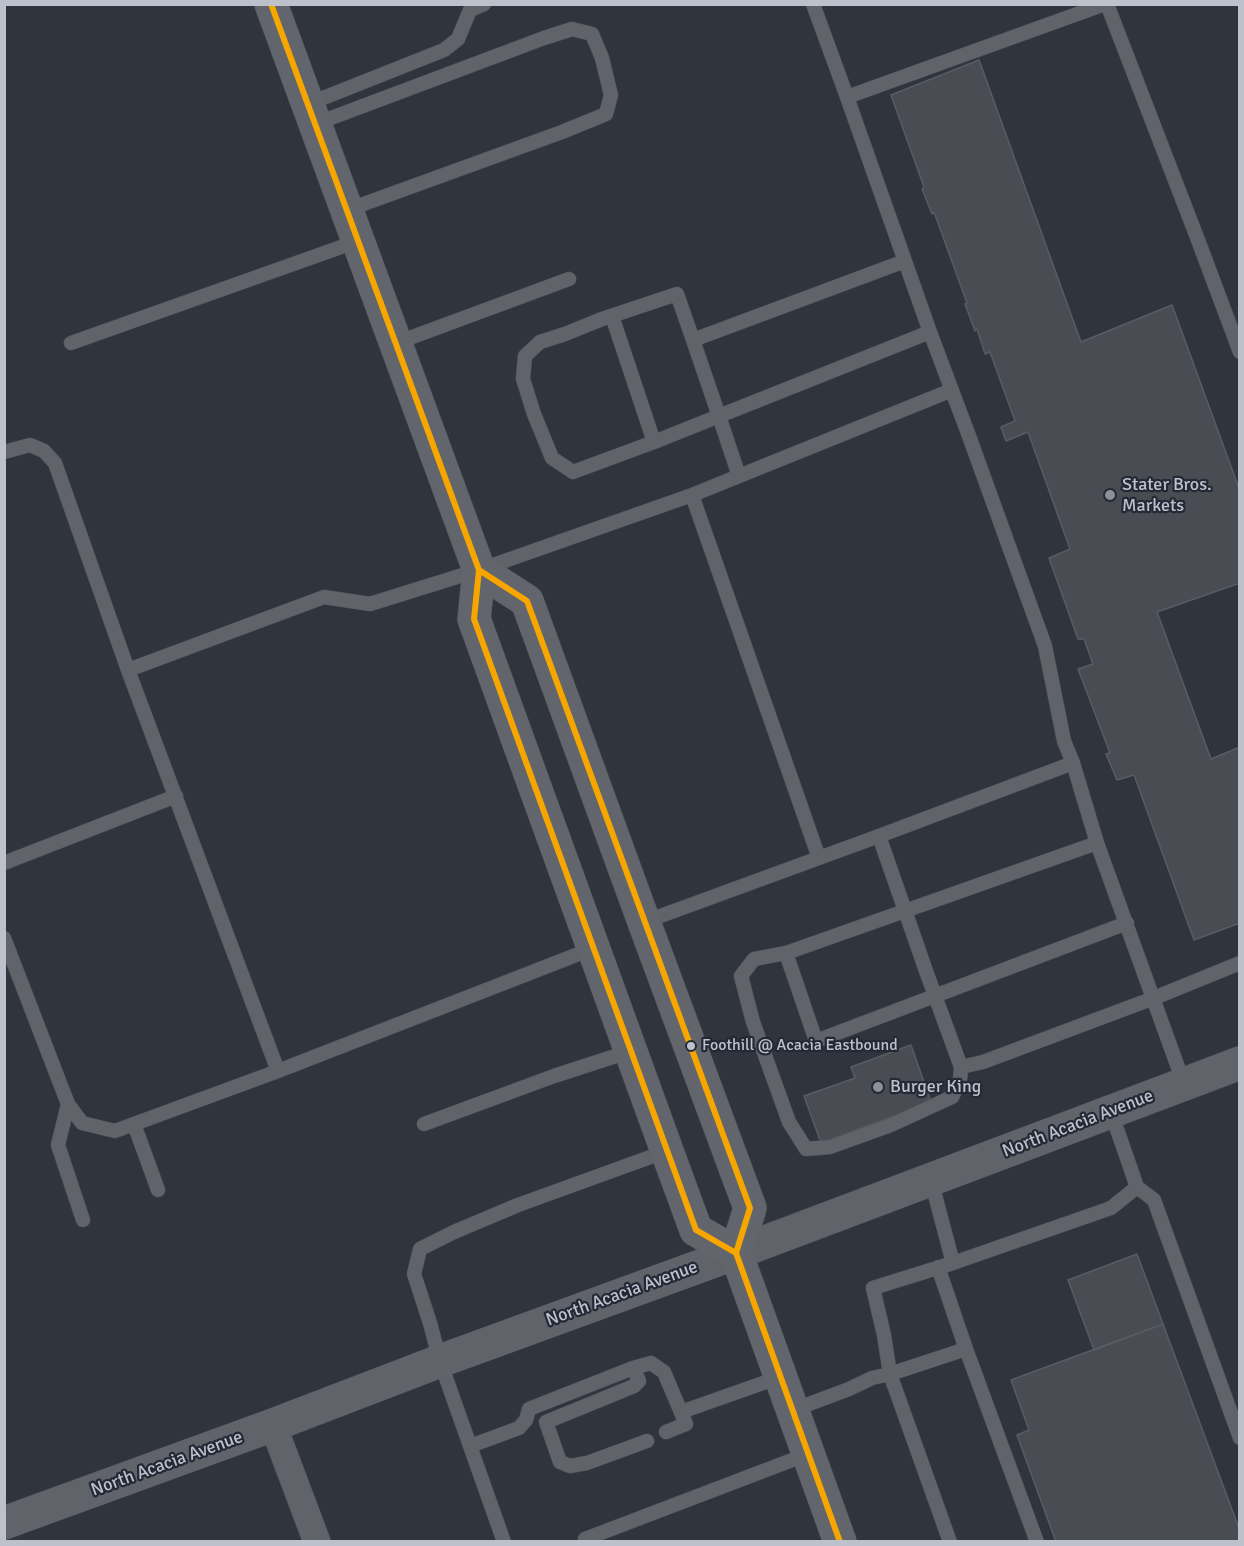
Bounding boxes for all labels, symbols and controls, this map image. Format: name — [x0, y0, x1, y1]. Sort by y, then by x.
place label: Stater Bros. Markets — [1122, 474, 1212, 516]
marker: Stater Bros. Markets — [1103, 488, 1117, 502]
place label: Foothill @ Acacia Eastbound — [702, 1036, 898, 1056]
marker: Foothill @ Acacia Eastbound — [685, 1040, 697, 1052]
place label: Burger King — [890, 1076, 981, 1098]
marker: Burger King — [871, 1080, 885, 1094]
street label: North Acacia Avenue — [999, 1085, 1157, 1163]
street label: North Acacia Avenue — [543, 1256, 701, 1332]
street label: North Acacia Avenue — [88, 1426, 246, 1502]

